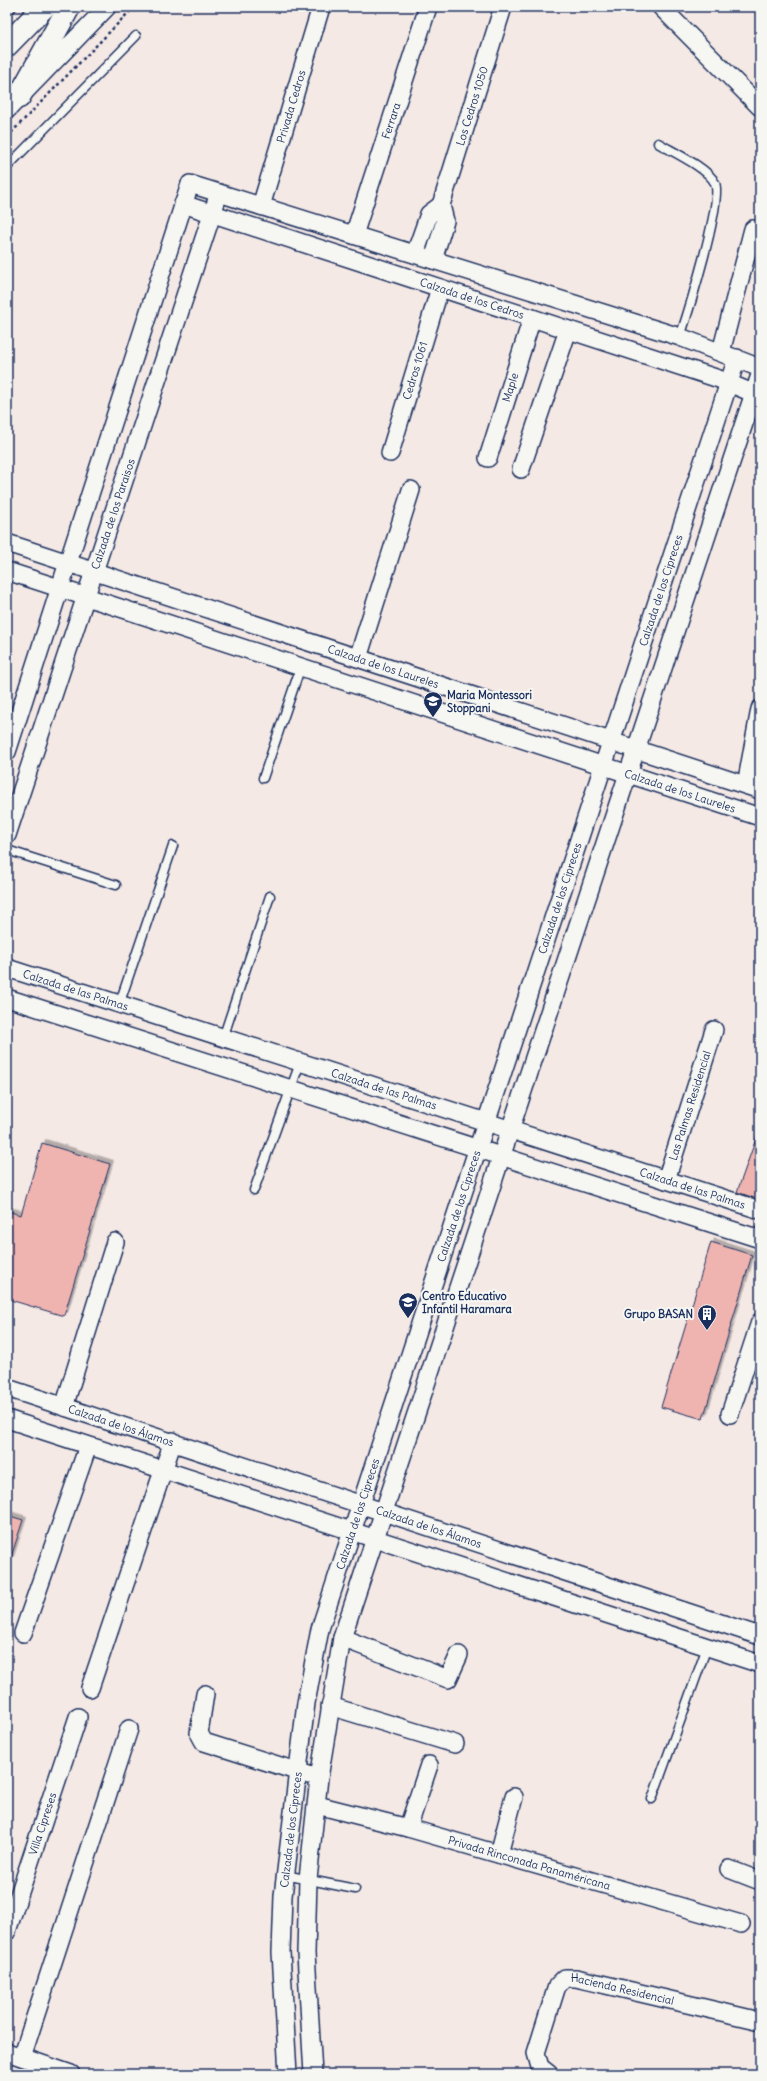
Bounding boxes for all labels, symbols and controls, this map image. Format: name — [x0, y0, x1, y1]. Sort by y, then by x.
street label: Los Cedros 1050 — [453, 65, 491, 147]
street label: Privada Cedros — [273, 68, 309, 145]
street label: Ferrara — [379, 101, 403, 141]
street label: Calzada de los Cedros — [418, 275, 526, 322]
street label: Cedros 1061 — [400, 340, 430, 401]
street label: Maple — [499, 371, 521, 404]
street label: Calzada de los Paraisos — [88, 457, 138, 571]
street label: Calzada de los Cipreces — [636, 533, 686, 648]
street label: Calzada de los Laureles — [326, 642, 441, 691]
place label: Maria Montessori Stoppani — [447, 688, 532, 716]
school or university icon: Maria Montessori Stoppani — [422, 690, 444, 718]
street label: Calzada de los Laureles — [623, 766, 737, 816]
street label: Calzada de los Cipreces — [535, 841, 585, 956]
street label: Calzada de las Palmas — [21, 967, 130, 1014]
street label: Las Palmas Residencial — [666, 1049, 714, 1162]
street label: Calzada de las Palmas — [329, 1066, 439, 1113]
street label: Calzada de los Cipreces — [434, 1149, 484, 1264]
street label: Calzada de las Palmas — [638, 1165, 747, 1212]
place label: Centro Educativo Infantil Haramara — [422, 1289, 512, 1316]
school or university icon: Centro Educativo Infantil Haramara — [397, 1291, 419, 1319]
building icon: Grupo BASAN — [696, 1303, 718, 1331]
place label: Grupo BASAN — [624, 1307, 693, 1322]
street label: Calzada de los Álamos — [66, 1402, 176, 1449]
street label: Calzada de los Cipreces — [333, 1456, 383, 1571]
street label: Calzada de los Álamos — [374, 1503, 483, 1551]
street label: Calzada de los Cipreces — [277, 1771, 305, 1888]
street label: Villa Cipreses — [26, 1791, 60, 1857]
street label: Privada Rinconada Panaméricana — [446, 1833, 612, 1893]
street label: Hacienda Residencial — [571, 1971, 675, 2008]

